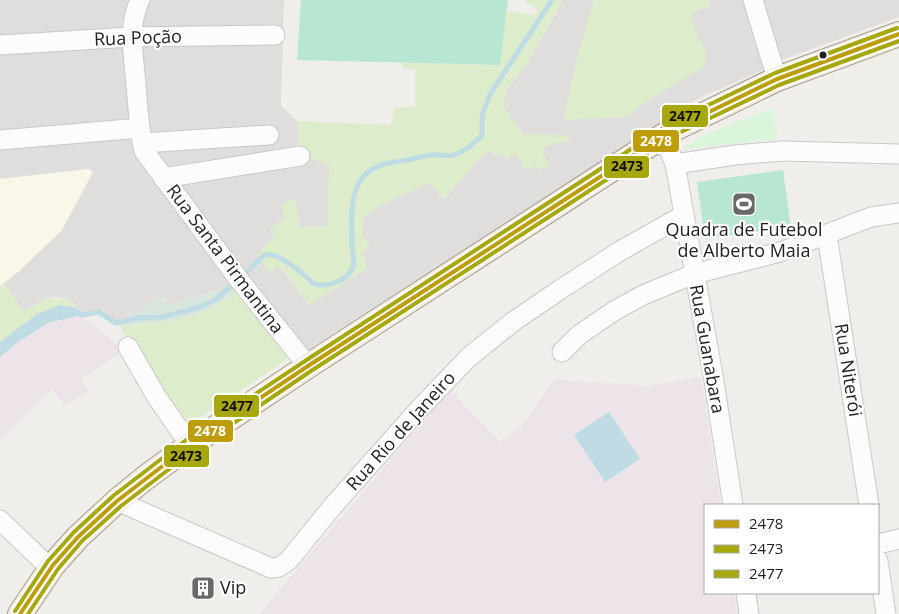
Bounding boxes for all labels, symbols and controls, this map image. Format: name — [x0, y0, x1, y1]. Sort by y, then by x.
street label: Rua Poção — [94, 23, 182, 51]
unlabelled marker — [818, 50, 828, 60]
line badge: 2477 — [661, 104, 709, 128]
text: 2477 — [669, 106, 701, 125]
line badge: 2478 — [632, 129, 680, 153]
text: 2478 — [640, 131, 672, 150]
line badge: 2473 — [603, 155, 650, 179]
text: 2473 — [611, 156, 643, 175]
street label: Rua Santa Pirmantina — [162, 179, 290, 338]
sports icon: Quadra de Futebol de Alberto Maia — [731, 191, 757, 217]
place label: Quadra de Futebol de Alberto Maia — [665, 217, 823, 262]
street label: Rua Guanabara — [685, 283, 731, 415]
street label: Rua Niterói — [830, 321, 868, 418]
street label: Rua Rio de Janeiro — [340, 366, 460, 495]
line badge: 2477 — [213, 394, 260, 418]
text: 2477 — [221, 396, 253, 415]
line badge: 2478 — [187, 419, 234, 443]
text: 2478 — [194, 421, 226, 440]
line badge: 2473 — [163, 444, 210, 468]
text: 2473 — [170, 446, 202, 465]
legend — [704, 504, 879, 594]
text: 2478 — [749, 513, 783, 533]
text: 2473 — [749, 538, 783, 558]
text: 2477 — [749, 563, 783, 583]
building icon: Vip — [190, 575, 216, 601]
place label: Vip — [220, 575, 246, 599]

